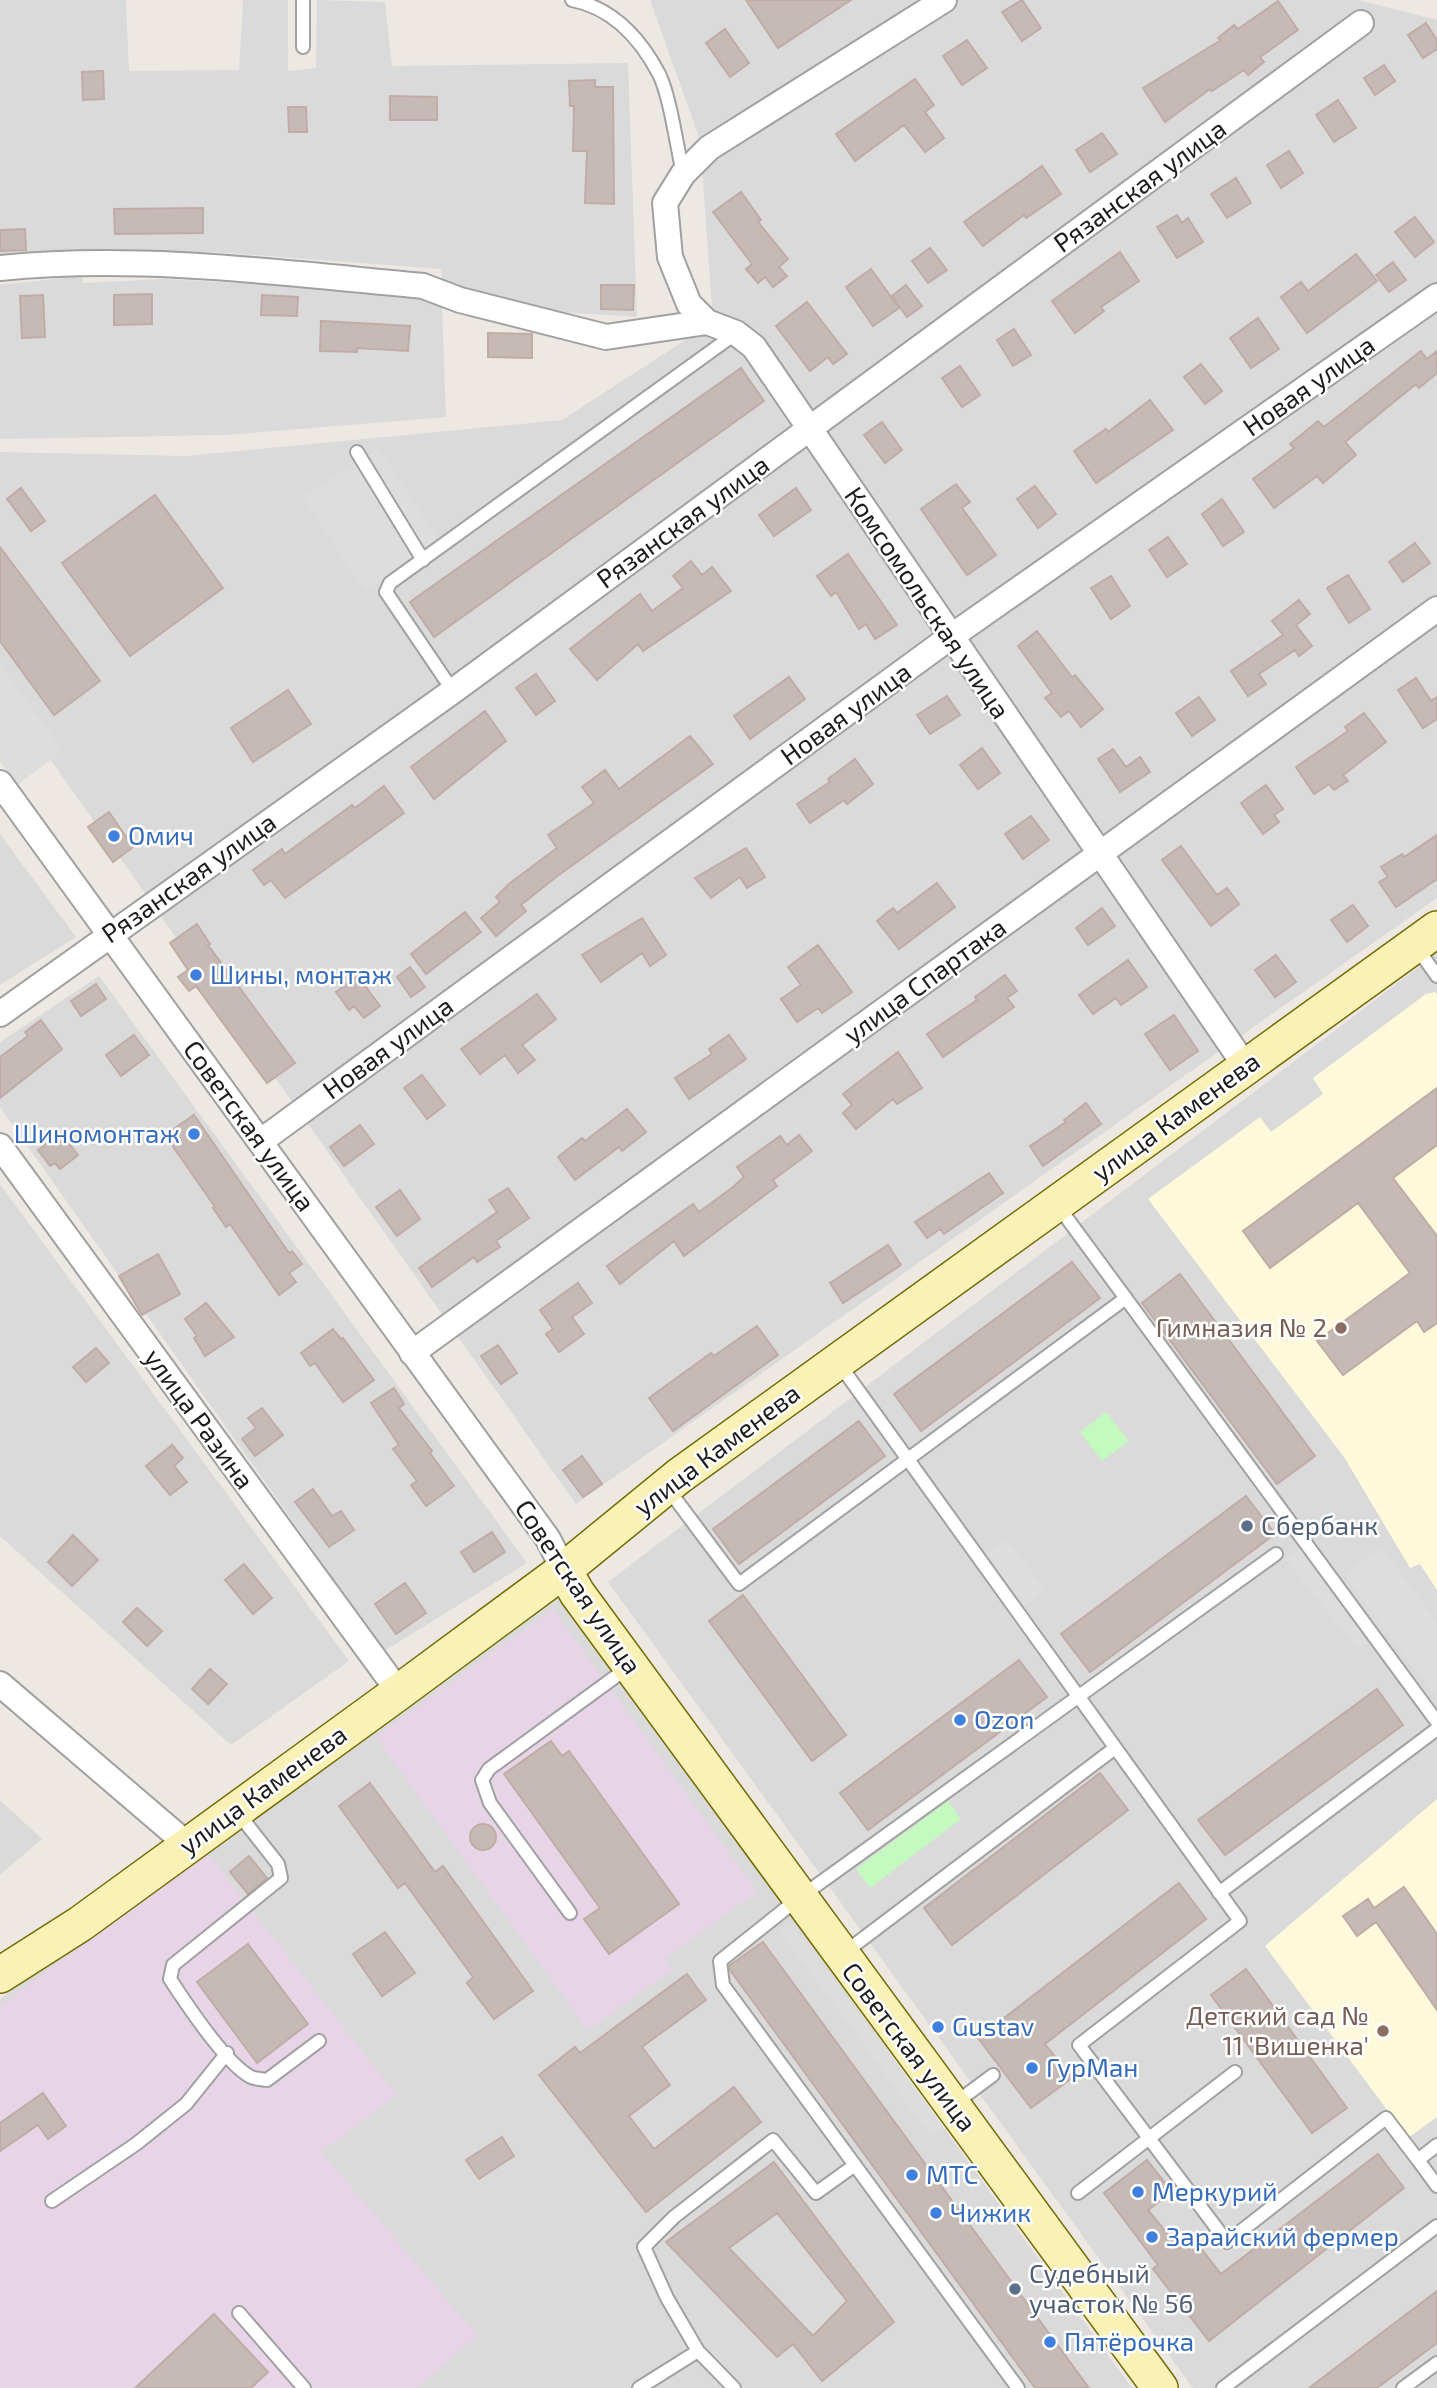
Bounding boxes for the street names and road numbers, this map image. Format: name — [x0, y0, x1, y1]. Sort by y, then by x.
street label: Рязанская улица — [1047, 112, 1232, 259]
street label: Новая улица — [1236, 328, 1380, 442]
street label: Рязанская улица — [590, 448, 775, 595]
street label: Комсомольская улица — [838, 480, 1017, 724]
street label: Новая улица — [774, 655, 917, 771]
street label: Рязанская улица — [95, 805, 282, 949]
street label: улица Спартака — [837, 911, 1012, 1050]
street label: Новая улица — [316, 989, 459, 1105]
street label: Советская улица — [177, 1034, 323, 1217]
street label: улица Каменева — [1085, 1045, 1266, 1188]
street label: улица Разина — [138, 1342, 261, 1495]
street label: улица Каменева — [627, 1376, 806, 1522]
street label: Советская улица — [509, 1493, 649, 1680]
street label: улица Каменева — [172, 1718, 353, 1861]
street label: Советская улица — [836, 1956, 984, 2137]

